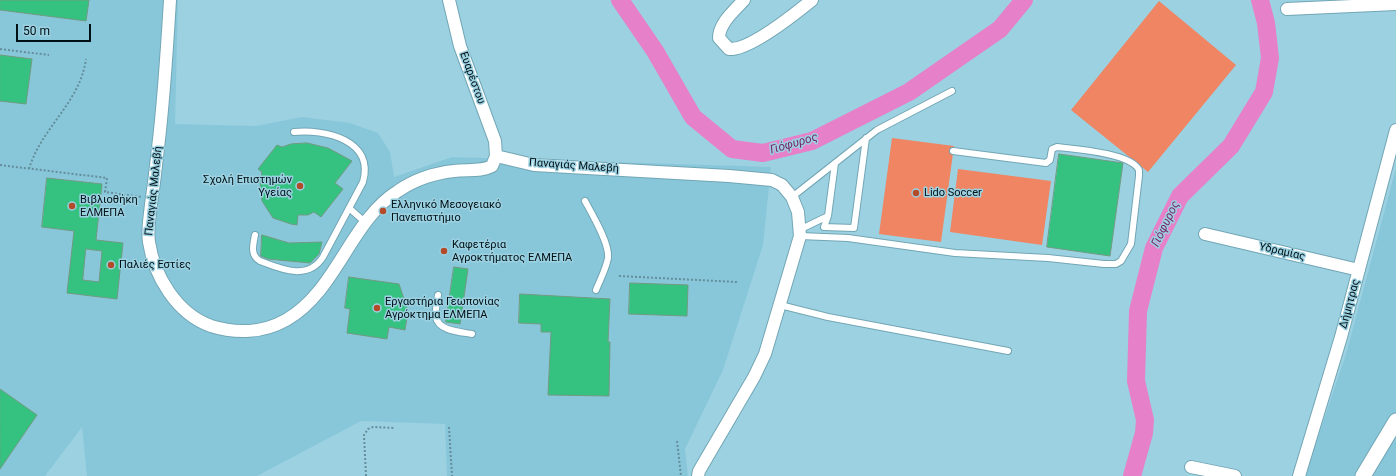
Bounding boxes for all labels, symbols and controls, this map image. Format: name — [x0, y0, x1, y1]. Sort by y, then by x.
scale bar — [18, 16, 93, 42]
text: 50 m — [23, 24, 50, 38]
street label: Ευαρέστου — [456, 50, 488, 106]
water label: Γιόφυρος — [768, 130, 820, 158]
street label: Παναγιάς Μαλεβή — [143, 146, 165, 236]
street label: Παναγιάς Μαλεβή — [529, 156, 619, 176]
place label: Σχολή Επιστημών Υγείας — [203, 173, 292, 199]
marker: Σχολή Επιστημών Υγείας — [295, 181, 305, 191]
place label: Lido Soccer — [924, 186, 982, 200]
marker: Lido Soccer — [911, 188, 921, 198]
place label: Βιβλιοθήκη ΕΛΜΕΠΑ — [80, 193, 138, 219]
place label: Ελληνικό Μεσογειακό Πανεπιστήμιο — [391, 198, 501, 224]
water label: Γιόφυρος — [1149, 199, 1183, 249]
marker: Βιβλιοθήκη ΕΛΜΕΠΑ — [67, 201, 77, 211]
marker: Ελληνικό Μεσογειακό Πανεπιστήμιο — [378, 206, 388, 216]
place label: Καφετέρια Αγροκτήματος ΕΛΜΕΠΑ — [452, 238, 572, 264]
street label: Υδραμίας — [1258, 240, 1306, 264]
marker: Καφετέρια Αγροκτήματος ΕΛΜΕΠΑ — [439, 246, 449, 256]
place label: Παλιές Εστίες — [119, 258, 191, 272]
marker: Παλιές Εστίες — [106, 260, 116, 270]
street label: Δήμητρας — [1337, 278, 1363, 330]
place label: Εργαστήρια Γεωπονίας Αγρόκτημα ΕΛΜΕΠΑ — [385, 295, 500, 321]
marker: Εργαστήρια Γεωπονίας Αγρόκτημα ΕΛΜΕΠΑ — [372, 303, 382, 313]

